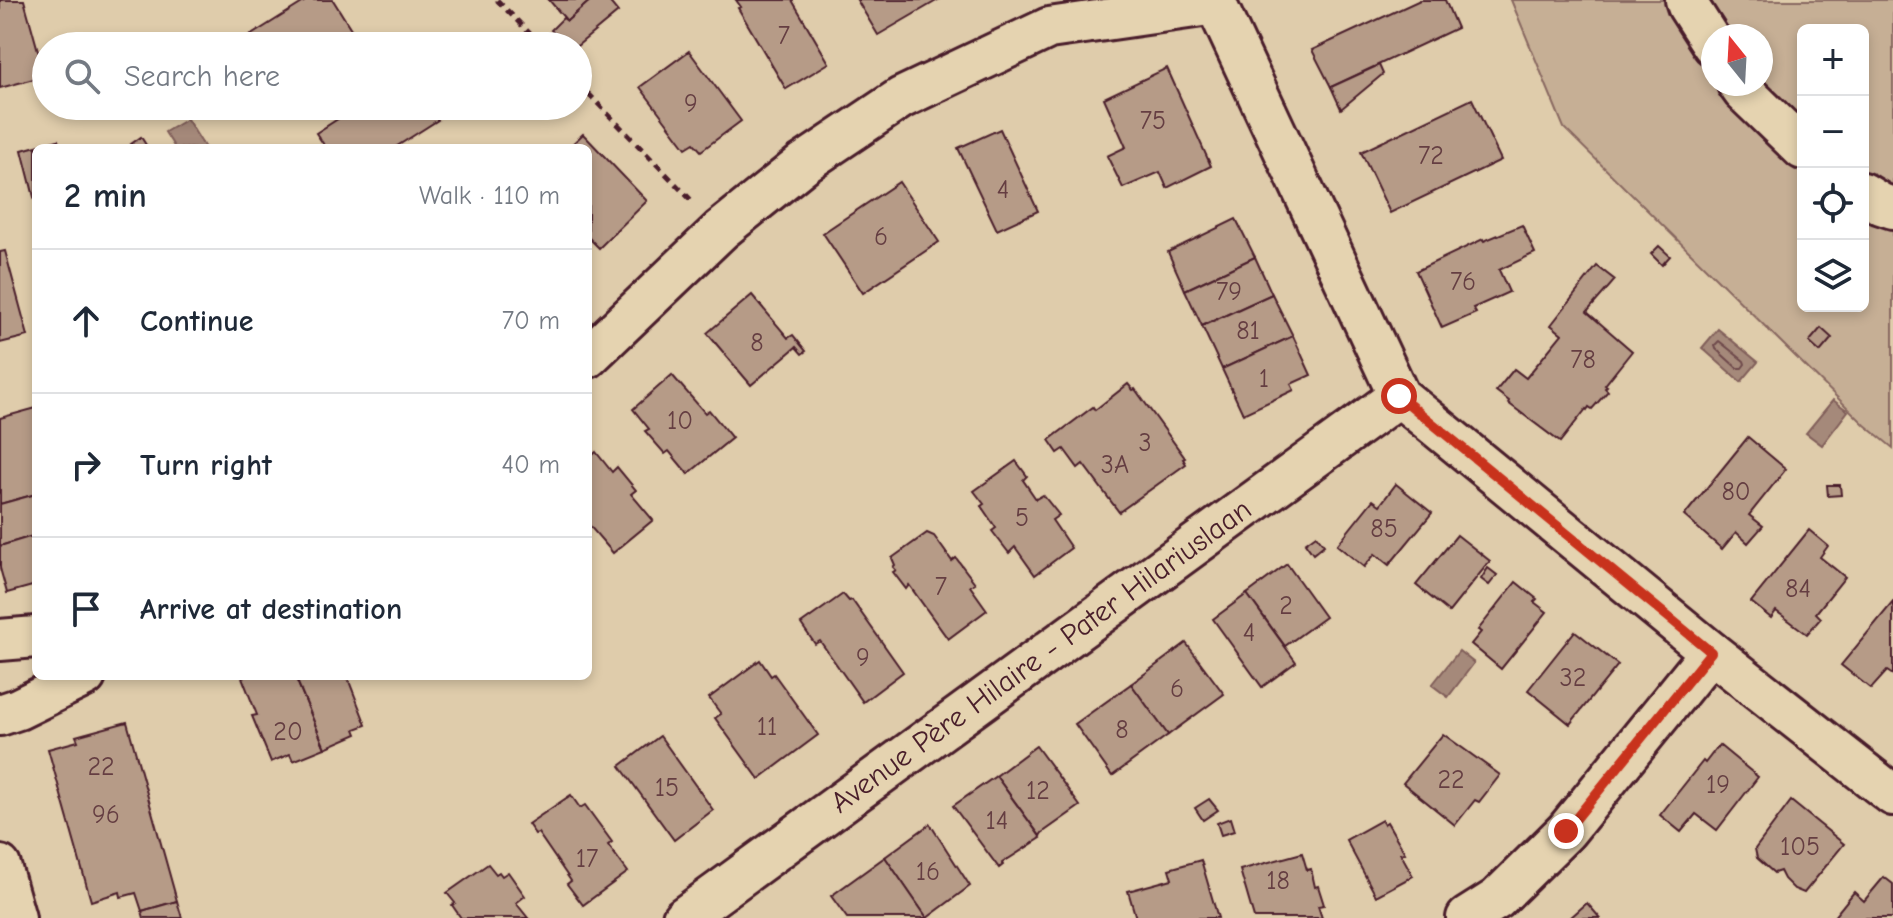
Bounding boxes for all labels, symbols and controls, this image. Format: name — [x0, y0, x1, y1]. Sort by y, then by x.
house number: 7 — [778, 21, 790, 51]
north arrow — [1701, 24, 1773, 96]
map controls — [1797, 24, 1869, 312]
button: + — [1797, 24, 1869, 96]
search box — [32, 32, 592, 120]
icon: search — [60, 54, 104, 98]
text: Search here — [124, 59, 280, 94]
house number: 9 — [684, 89, 698, 119]
button: − — [1797, 96, 1869, 168]
house number: 75 — [1140, 106, 1166, 136]
house number: 72 — [1418, 141, 1444, 171]
button: locate — [1797, 168, 1869, 240]
house number: 4 — [997, 175, 1009, 205]
text: 2 min — [64, 176, 147, 216]
text: Walk · 110 m — [419, 181, 560, 211]
house number: 6 — [874, 222, 888, 252]
button: layers — [1797, 240, 1869, 312]
house number: 76 — [1450, 267, 1476, 297]
house number: 79 — [1216, 277, 1242, 307]
icon: ahead — [64, 299, 108, 343]
text: Continue — [140, 304, 254, 339]
text: 70 m — [502, 306, 560, 336]
house number: 81 — [1236, 316, 1260, 346]
house number: 8 — [750, 328, 764, 358]
house number: 78 — [1570, 345, 1596, 375]
house number: 1 — [1259, 364, 1269, 394]
route start — [1381, 378, 1417, 414]
house number: 10 — [667, 406, 693, 436]
house number: 3 — [1138, 428, 1152, 458]
icon: right — [64, 443, 108, 487]
text: Turn right — [140, 448, 272, 483]
text: 40 m — [501, 450, 560, 480]
house number: 3A — [1101, 450, 1129, 480]
house number: 80 — [1721, 477, 1751, 507]
street label: Avenue Père Hilaire - Pater Hilariuslaan — [824, 492, 1258, 820]
house number: 5 — [1015, 503, 1029, 533]
house number: 85 — [1370, 514, 1398, 544]
house number: 7 — [935, 572, 947, 602]
house number: 84 — [1785, 574, 1811, 604]
icon: arrive — [64, 587, 108, 631]
house number: 2 — [1279, 591, 1293, 621]
text: Arrive at destination — [140, 592, 402, 627]
house number: 4 — [1243, 618, 1255, 648]
house number: 9 — [856, 643, 870, 673]
house number: 32 — [1560, 663, 1586, 693]
house number: 6 — [1170, 674, 1184, 704]
house number: 11 — [757, 712, 777, 742]
house number: 8 — [1115, 715, 1129, 745]
house number: 20 — [273, 717, 303, 747]
house number: 22 — [87, 752, 115, 782]
house number: 22 — [1437, 765, 1465, 795]
house number: 19 — [1706, 770, 1730, 800]
house number: 15 — [655, 773, 679, 803]
house number: 12 — [1026, 776, 1050, 806]
house number: 96 — [92, 800, 120, 830]
house number: 14 — [986, 806, 1008, 836]
route end — [1548, 813, 1584, 849]
house number: 105 — [1780, 832, 1820, 862]
house number: 17 — [576, 844, 598, 874]
house number: 16 — [916, 857, 940, 887]
house number: 18 — [1266, 866, 1290, 896]

